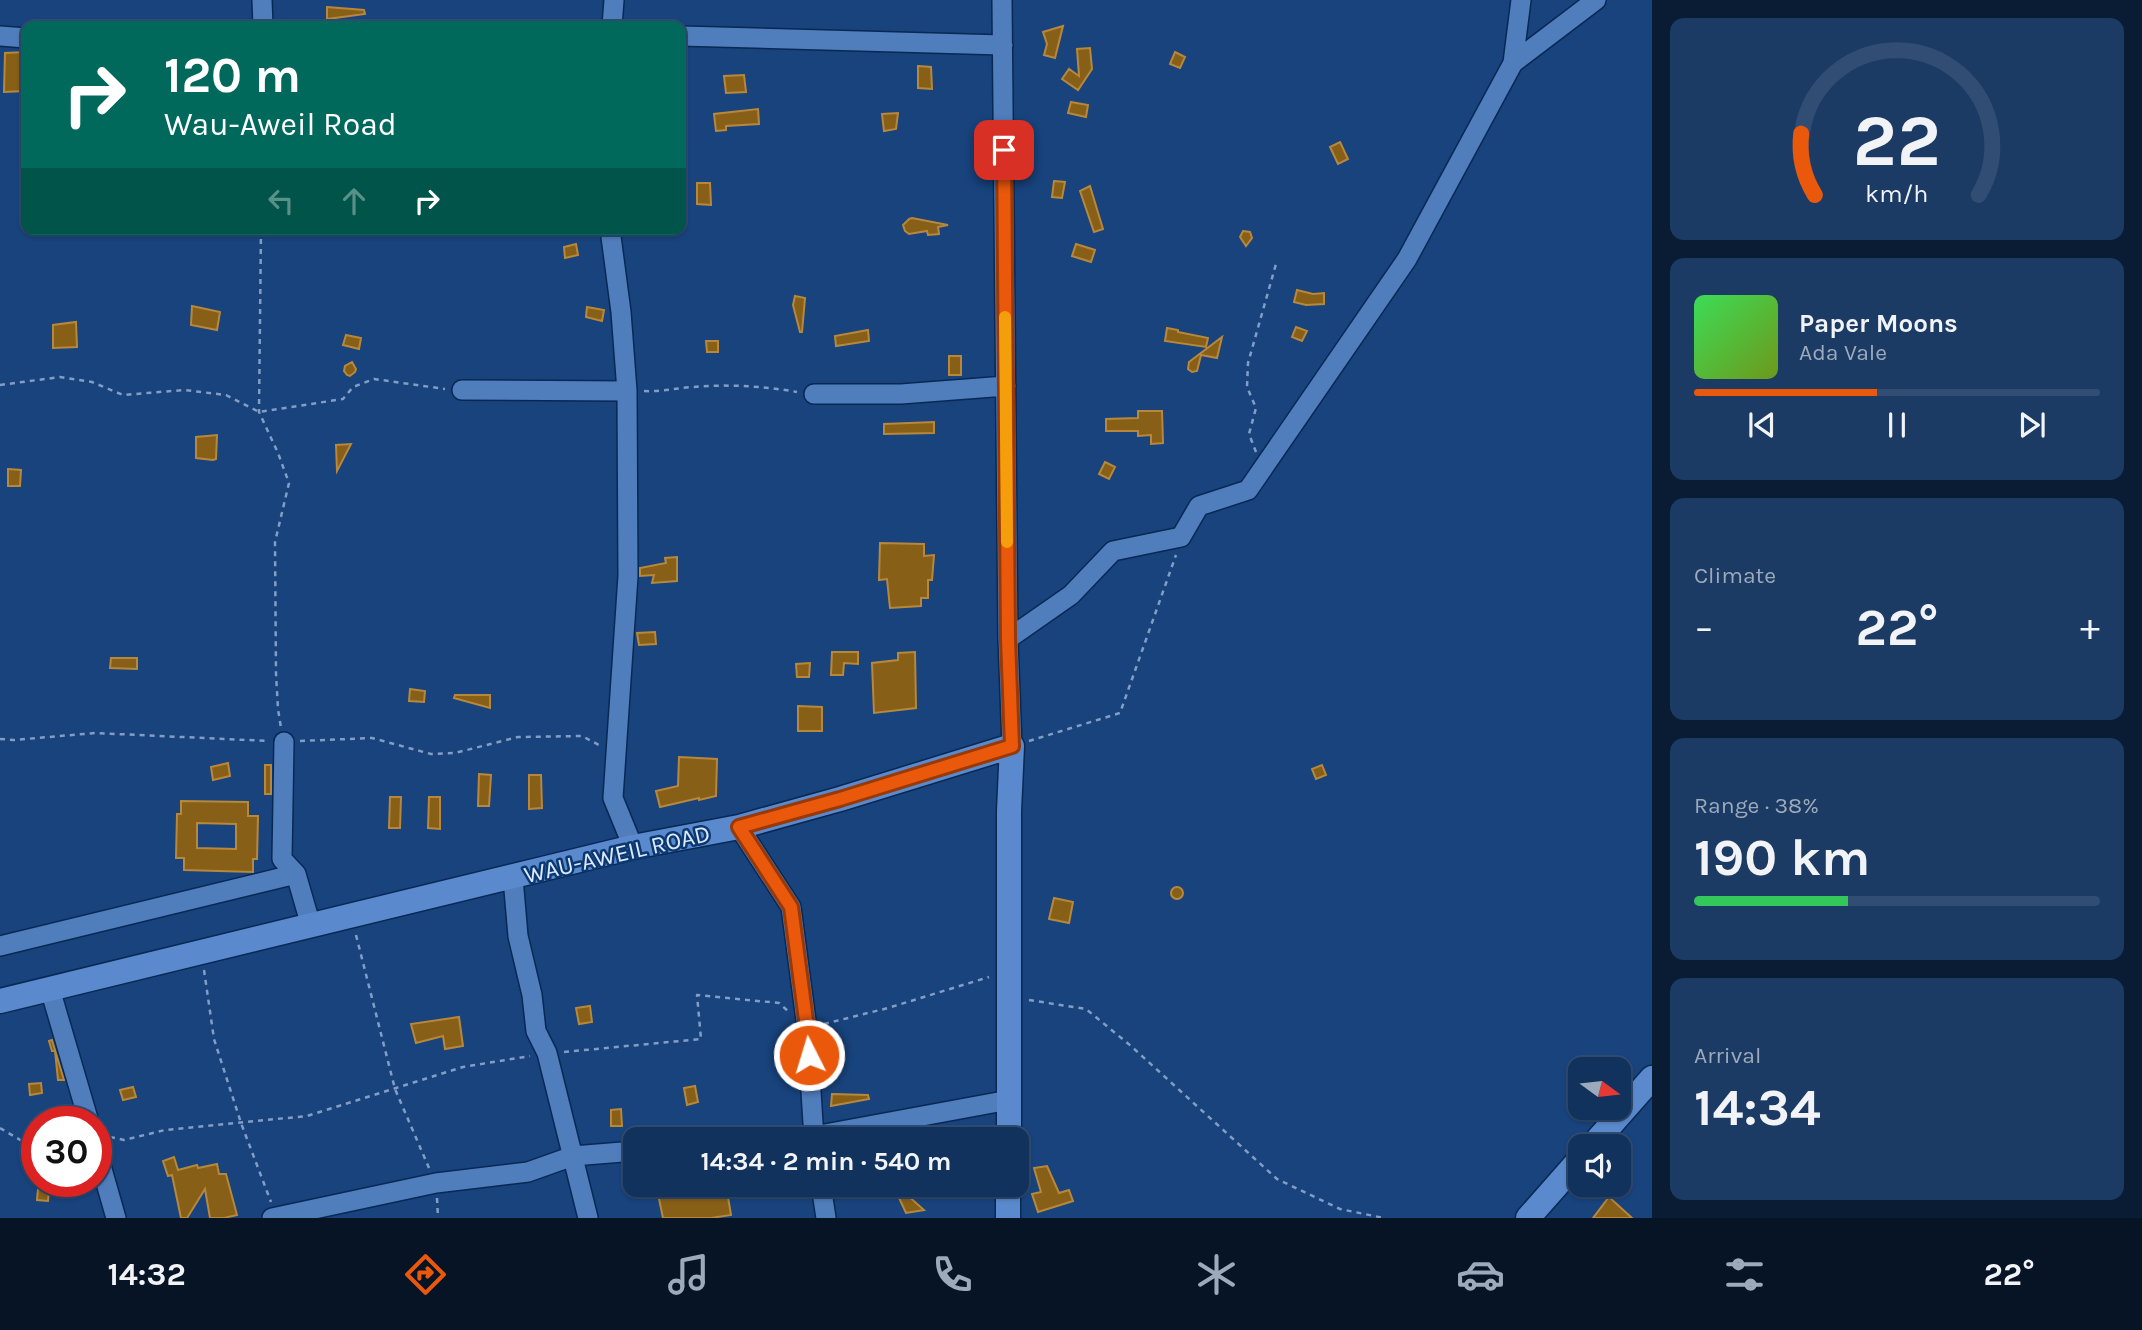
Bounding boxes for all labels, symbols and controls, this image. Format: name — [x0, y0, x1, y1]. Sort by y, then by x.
text: 120 m — [164, 47, 301, 104]
icon: right — [49, 49, 140, 140]
text: 22 — [1853, 98, 1941, 183]
text: Wau-Aweil Road — [164, 106, 397, 143]
pin — [974, 120, 1034, 180]
icon: arrive — [985, 131, 1023, 169]
text: km/h — [1865, 179, 1929, 208]
icon: left — [262, 182, 300, 220]
icon: ahead — [335, 182, 373, 220]
icon: right — [408, 182, 446, 220]
text: Paper Moons — [1799, 308, 1958, 339]
text: Ada Vale — [1799, 339, 1887, 366]
icon: previous — [1743, 406, 1781, 444]
icon: pause — [1878, 406, 1916, 444]
icon: next — [2013, 406, 2051, 444]
text: Climate — [1694, 562, 1776, 589]
text: 22° — [1855, 597, 1939, 658]
text: − — [1694, 605, 1714, 650]
text: + — [2080, 605, 2100, 650]
text: Range · 38% — [1694, 792, 1819, 819]
street label: WAU-AWEIL ROAD — [521, 819, 713, 889]
text: 190 km — [1694, 827, 1870, 888]
position arrow — [772, 1018, 846, 1092]
text: Arrival — [1694, 1042, 1761, 1069]
north arrow — [1568, 1057, 1631, 1120]
map controls — [1568, 1057, 1631, 1197]
text: 14:34 — [1694, 1077, 1821, 1138]
speed limit sign: 30 — [21, 1106, 112, 1197]
button: sound — [1568, 1134, 1631, 1197]
text: 14:34 · 2 min · 540 m — [701, 1146, 951, 1177]
icon: directions — [401, 1250, 450, 1299]
icon: music — [664, 1250, 713, 1299]
icon: phone — [928, 1250, 977, 1299]
icon: climate — [1192, 1250, 1241, 1299]
icon: car — [1456, 1250, 1505, 1299]
icon: filters — [1720, 1250, 1769, 1299]
text: 14:32 — [107, 1256, 186, 1293]
text: 22° — [1983, 1256, 2035, 1293]

